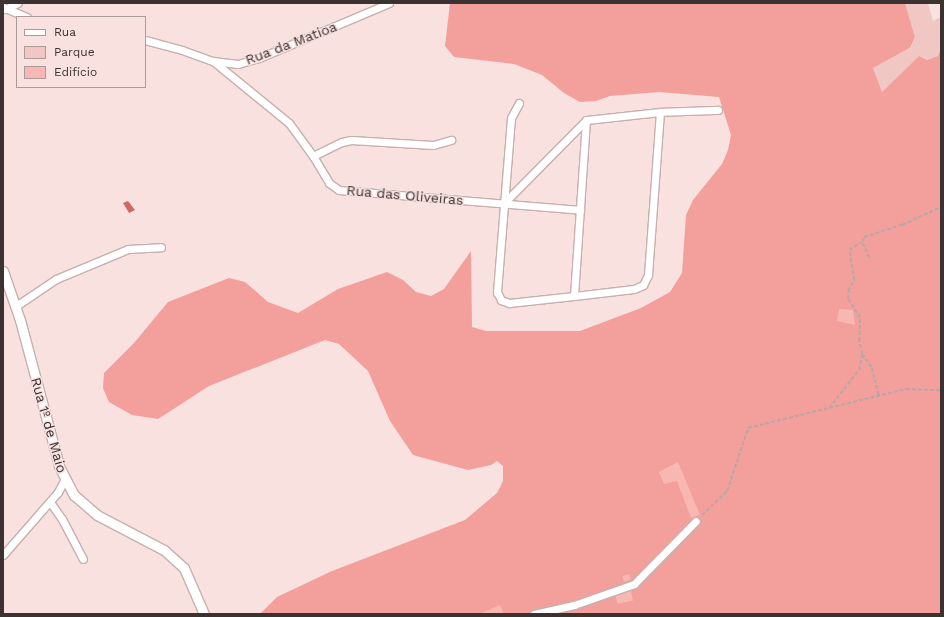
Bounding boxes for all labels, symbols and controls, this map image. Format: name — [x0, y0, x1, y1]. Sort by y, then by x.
legend — [16, 16, 146, 88]
street label: Rua da Matioa — [243, 18, 339, 68]
text: Rua — [54, 25, 76, 39]
text: Parque — [54, 45, 95, 59]
text: Edifício — [54, 65, 97, 79]
street label: Rua das Oliveiras — [346, 182, 464, 208]
street label: Rua 1º de Maio — [27, 375, 71, 475]

